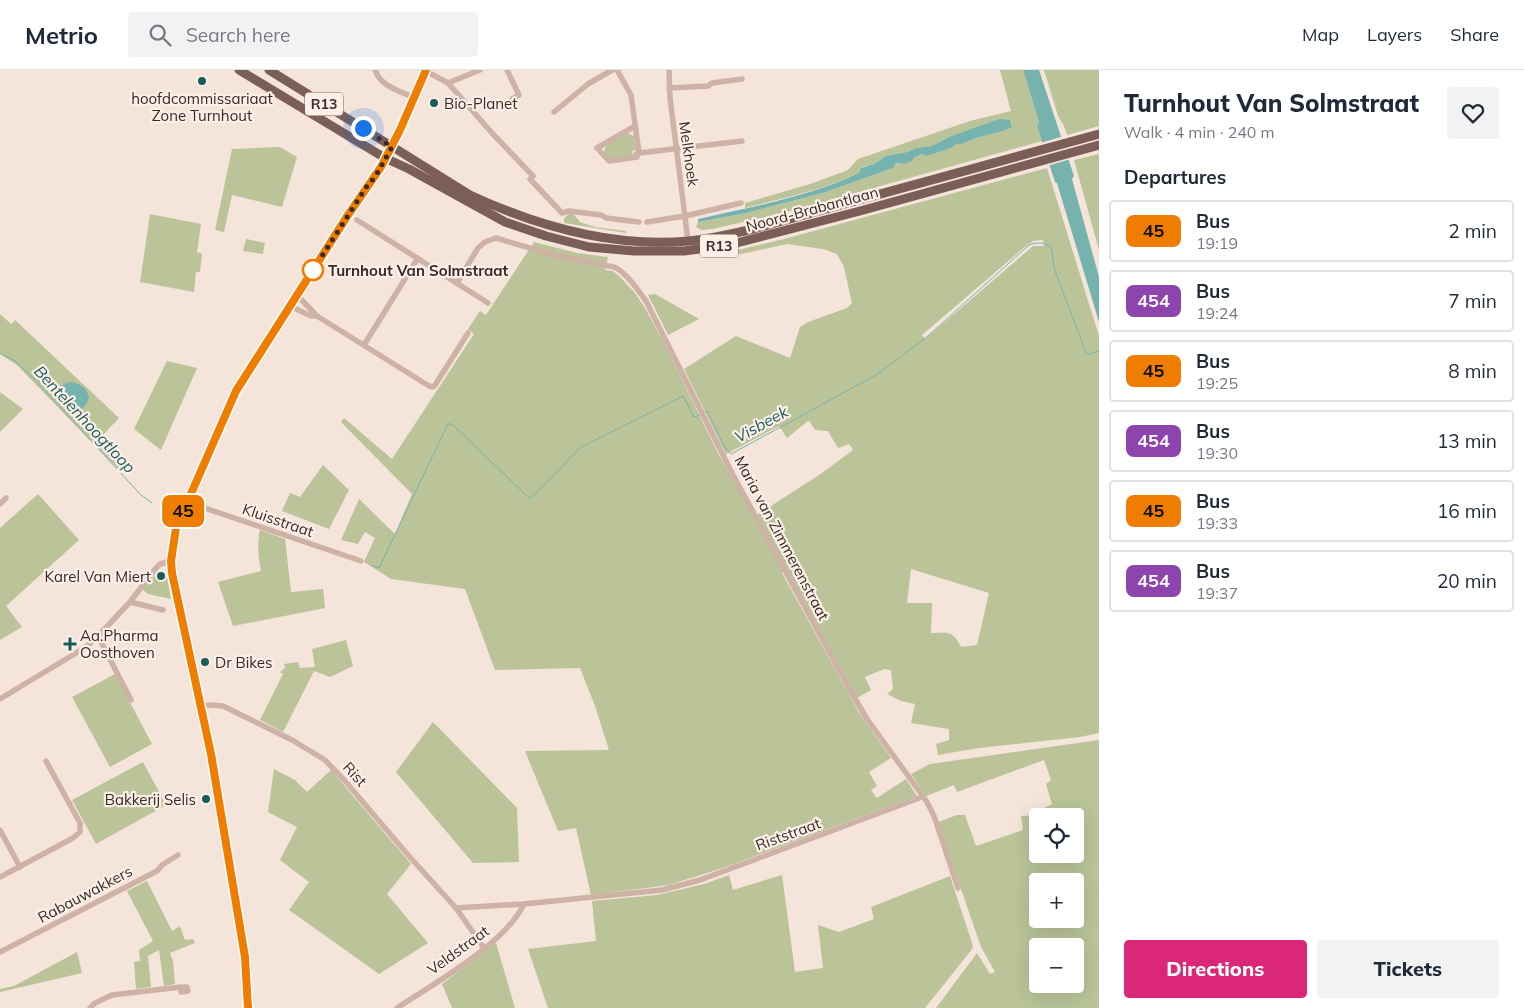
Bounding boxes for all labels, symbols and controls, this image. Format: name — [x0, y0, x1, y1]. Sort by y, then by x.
search box — [128, 12, 478, 57]
text: Metrio — [25, 20, 98, 50]
icon: search — [146, 21, 174, 49]
text: Search here — [186, 23, 290, 47]
text: Map — [1302, 23, 1339, 46]
text: Layers — [1367, 23, 1422, 46]
text: Share — [1450, 23, 1499, 46]
marker: hoofdcommissariaat Zone Turnhout — [196, 75, 208, 87]
button: heart — [1447, 87, 1499, 139]
text: Turnhout Van Solmstraat — [1124, 88, 1419, 118]
place label: hoofdcommissariaat Zone Turnhout — [131, 89, 273, 125]
road number: R13 — [305, 92, 343, 116]
place label: Bio-Planet — [444, 94, 518, 113]
marker: Bio-Planet — [428, 97, 440, 109]
your location — [351, 116, 376, 141]
street label: Melkhoek — [675, 120, 703, 188]
text: Walk · 4 min · 240 m — [1124, 122, 1275, 142]
text: Departures — [1124, 165, 1226, 189]
street label: Noord-Brabantlaan — [744, 182, 880, 236]
text: Bus — [1196, 209, 1230, 233]
text: 45 — [1143, 219, 1164, 242]
text: 2 min — [1448, 219, 1497, 243]
text: 19:19 — [1196, 233, 1238, 253]
road number: R13 — [700, 235, 738, 258]
marker: Turnhout Van Solmstraat — [302, 259, 324, 281]
place label: Turnhout Van Solmstraat — [328, 261, 509, 280]
text: Bus — [1196, 279, 1230, 303]
text: 454 — [1137, 289, 1170, 312]
text: 7 min — [1448, 289, 1497, 313]
text: 19:24 — [1196, 303, 1238, 323]
text: Bus — [1196, 349, 1230, 373]
text: 45 — [1143, 359, 1164, 382]
text: 8 min — [1448, 359, 1497, 383]
water label: Bentelenhoogtloop — [30, 361, 140, 477]
text: 19:25 — [1196, 373, 1238, 393]
water label: Visbeek — [731, 401, 792, 447]
text: Bus — [1196, 419, 1230, 443]
text: 454 — [1137, 429, 1170, 452]
text: 13 min — [1437, 429, 1497, 453]
text: 19:30 — [1196, 443, 1238, 463]
street label: Maria van Zimmerenstraat — [730, 452, 834, 624]
text: Bus — [1196, 489, 1230, 513]
line badge: 45 — [160, 495, 206, 527]
text: 45 — [172, 499, 194, 522]
street label: Kluisstraat — [240, 499, 316, 541]
text: 45 — [1143, 499, 1164, 522]
text: 16 min — [1437, 499, 1497, 523]
text: 19:33 — [1196, 513, 1238, 533]
text: Bus — [1196, 559, 1230, 583]
place label: Karel Van Miert — [44, 567, 151, 586]
text: 454 — [1137, 569, 1170, 592]
text: 20 min — [1437, 569, 1497, 593]
marker: Karel Van Miert — [155, 570, 167, 582]
text: 19:37 — [1196, 583, 1238, 603]
place label: Aa.Pharma Oosthoven — [80, 626, 159, 662]
marker: Aa.Pharma Oosthoven — [64, 638, 76, 650]
place label: Dr Bikes — [215, 653, 272, 672]
marker: Dr Bikes — [199, 656, 211, 668]
street label: Rist — [339, 758, 371, 790]
place label: Bakkerij Selis — [105, 790, 196, 809]
marker: Bakkerij Selis — [200, 793, 212, 805]
map controls — [1029, 808, 1084, 993]
button: locate — [1029, 808, 1084, 863]
street label: Riststraat — [753, 813, 823, 855]
street label: Rabauwakkers — [35, 861, 135, 927]
button: + — [1029, 873, 1084, 928]
street label: Veldstraat — [423, 921, 493, 979]
button: − — [1029, 938, 1084, 993]
button: Directions — [1124, 940, 1307, 998]
button: Tickets — [1317, 940, 1499, 998]

